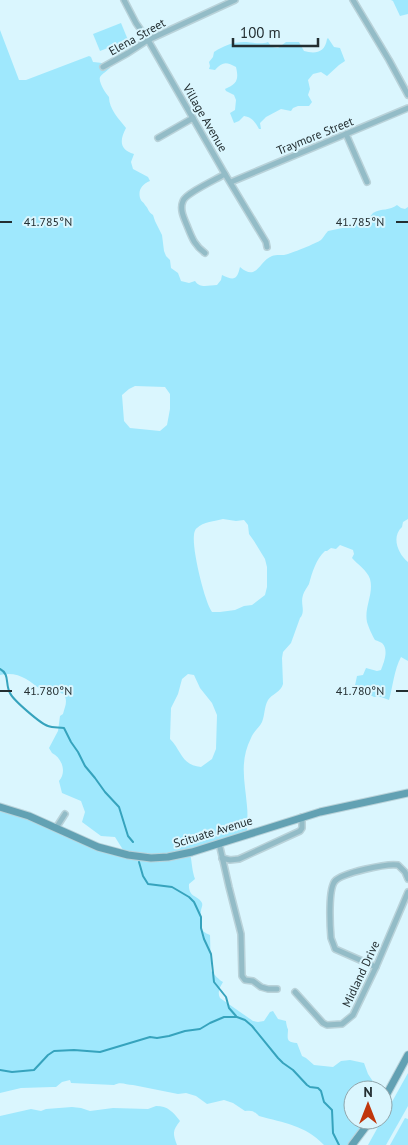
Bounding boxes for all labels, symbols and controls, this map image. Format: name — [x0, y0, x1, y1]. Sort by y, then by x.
street label: Elena Street — [106, 15, 168, 58]
scale bar — [233, 15, 318, 47]
text: 100 m — [240, 23, 281, 42]
street label: Village Avenue — [179, 80, 231, 154]
street label: Traymore Street — [274, 113, 355, 158]
text: 41.785°N — [24, 214, 72, 229]
text: 41.785°N — [336, 214, 384, 229]
text: 41.780°N — [24, 683, 72, 698]
text: 41.780°N — [336, 683, 384, 698]
street label: Scituate Avenue — [172, 812, 254, 851]
street label: Midland Drive — [339, 938, 383, 1009]
north arrow — [343, 1080, 393, 1130]
text: N — [363, 1083, 373, 1101]

